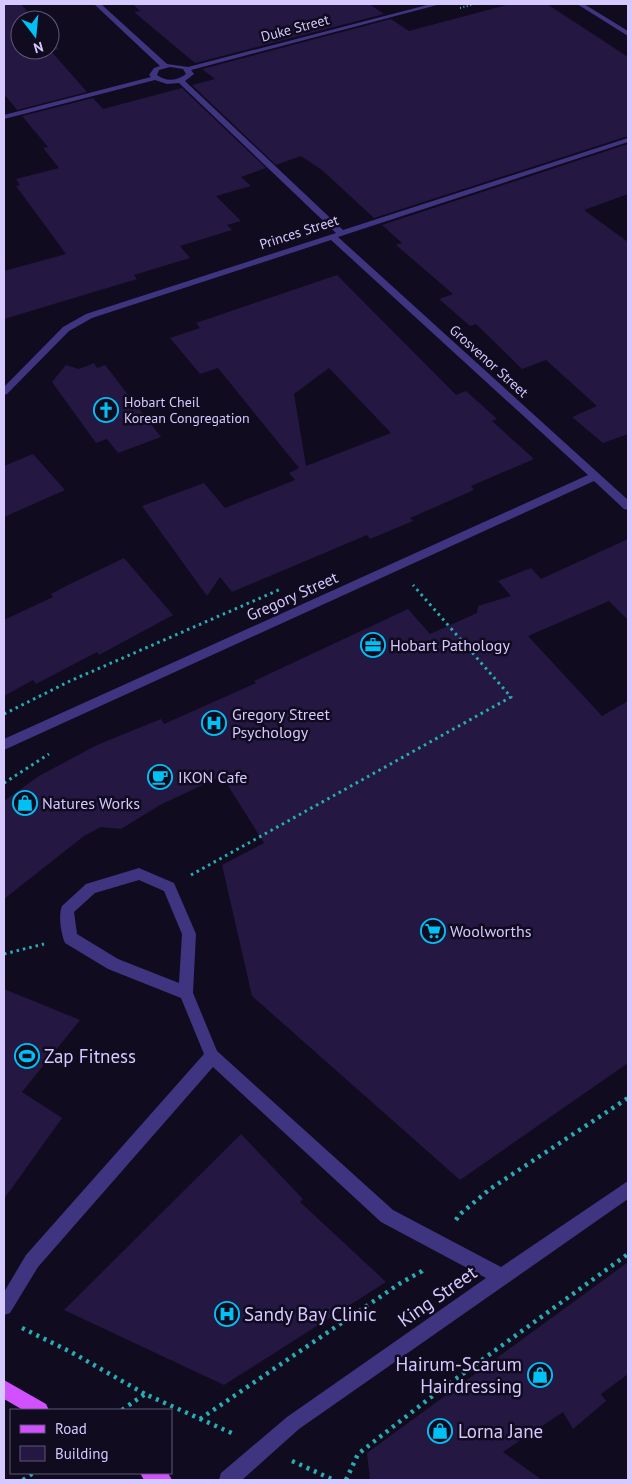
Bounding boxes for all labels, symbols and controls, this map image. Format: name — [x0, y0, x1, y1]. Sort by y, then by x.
north arrow — [10, 10, 60, 60]
street label: Duke Street — [259, 10, 331, 46]
text: N — [32, 38, 45, 57]
street label: Princes Street — [257, 211, 341, 253]
street label: Grosvenor Street — [446, 321, 532, 401]
place label: Hobart Cheil Korean Congregation — [124, 393, 250, 427]
church icon: Hobart Cheil Korean Congregation — [93, 397, 119, 423]
street label: Gregory Street — [243, 567, 341, 625]
office icon: Hobart Pathology — [360, 632, 386, 658]
place label: Hobart Pathology — [390, 635, 510, 655]
place label: Gregory Street Psychology — [232, 704, 330, 742]
hospital icon: Gregory Street Psychology — [201, 710, 227, 736]
cafe icon: IKON Cafe — [147, 764, 173, 790]
place label: IKON Cafe — [178, 767, 247, 787]
shop icon: Natures Works — [12, 790, 38, 816]
place label: Natures Works — [42, 793, 140, 813]
supermarket icon: Woolworths — [420, 918, 446, 944]
place label: Woolworths — [450, 921, 532, 941]
sports icon: Zap Fitness — [14, 1043, 40, 1069]
place label: Zap Fitness — [44, 1044, 136, 1068]
street label: King Street — [393, 1260, 482, 1332]
hospital icon: Sandy Bay Clinic — [214, 1301, 240, 1327]
place label: Sandy Bay Clinic — [244, 1302, 377, 1326]
place label: Hairum-Scarum Hairdressing — [396, 1352, 522, 1398]
shop icon: Hairum-Scarum Hairdressing — [527, 1362, 553, 1388]
legend — [10, 1409, 172, 1474]
shop icon: Lorna Jane — [427, 1418, 453, 1444]
text: Road — [55, 1419, 87, 1438]
place label: Lorna Jane — [458, 1419, 543, 1443]
text: Building — [55, 1444, 109, 1463]

